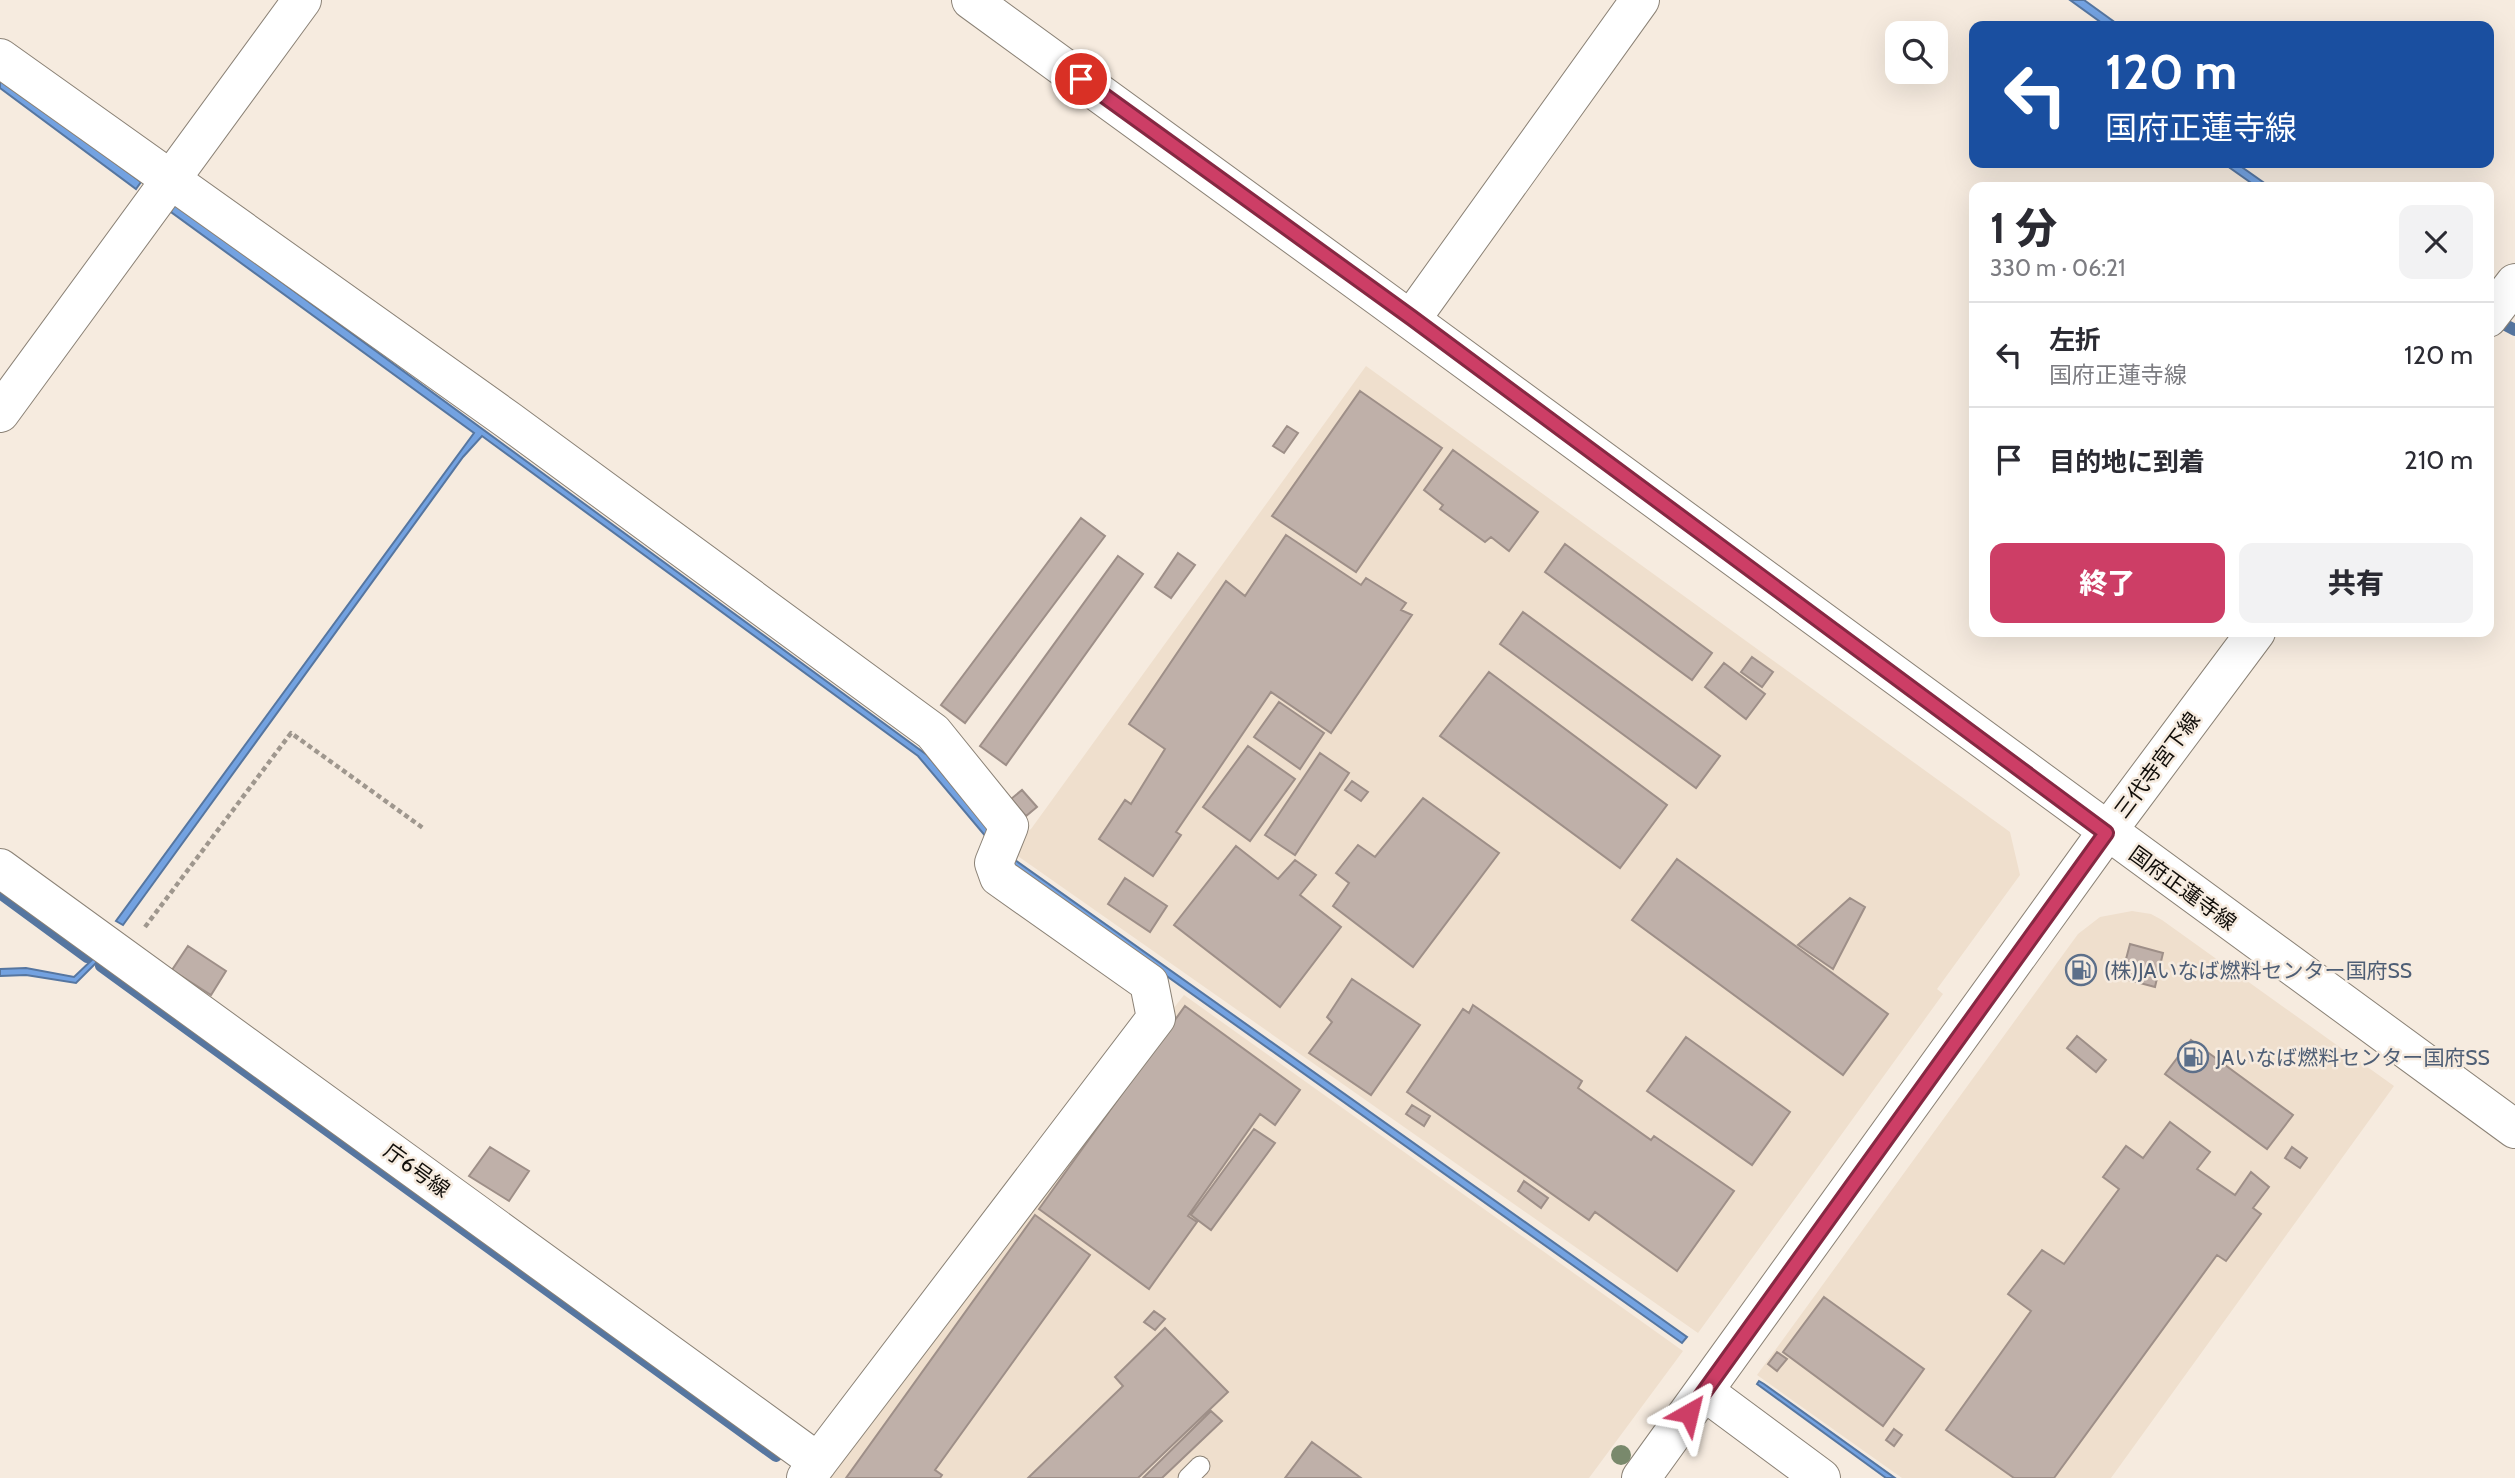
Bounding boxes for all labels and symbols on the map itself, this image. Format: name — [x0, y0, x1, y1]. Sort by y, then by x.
pin — [1051, 49, 1111, 109]
street label: 三代寺宮下線 — [2109, 707, 2205, 823]
street label: 国府正蓮寺線 — [2125, 841, 2241, 935]
fuel station icon: (株)JAいなば燃料センター国府SS — [2064, 953, 2098, 987]
place label: (株)JAいなば燃料センター国府SS — [2104, 958, 2412, 983]
fuel station icon: JAいなば燃料センター国府SS — [2176, 1040, 2210, 1074]
place label: JAいなば燃料センター国府SS — [2215, 1045, 2490, 1070]
street label: 庁6号線 — [379, 1138, 455, 1202]
position arrow — [1652, 1376, 1726, 1450]

